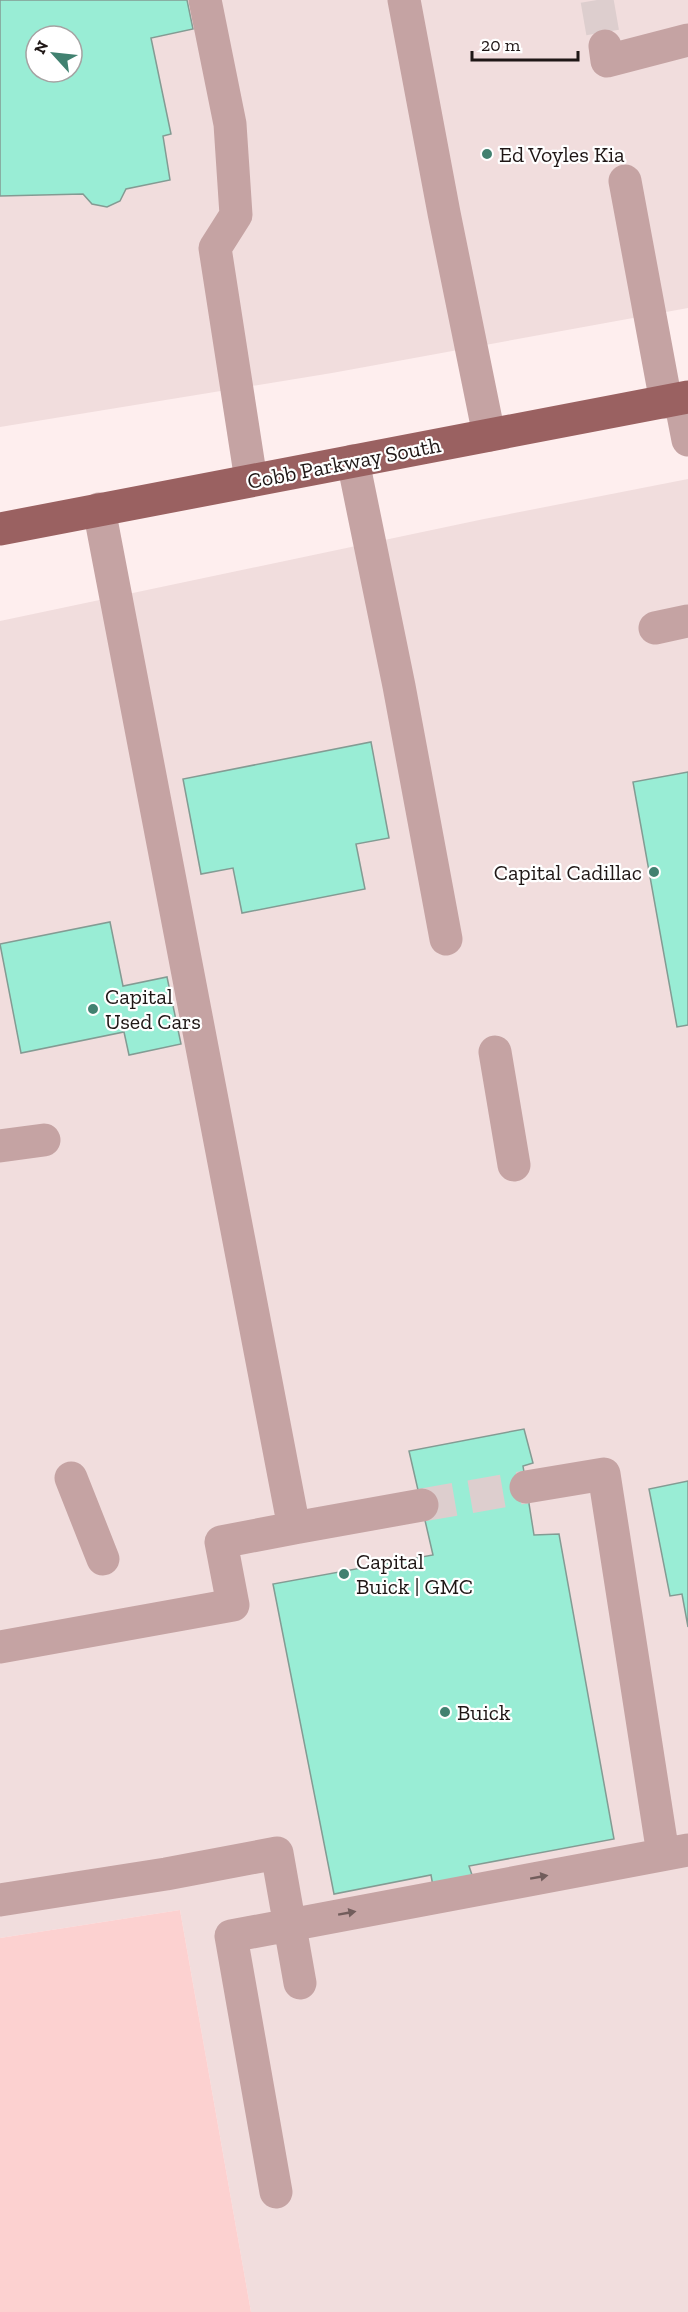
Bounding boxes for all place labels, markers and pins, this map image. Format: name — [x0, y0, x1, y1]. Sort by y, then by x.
place label: Ed Voyles Kia — [499, 141, 625, 168]
marker: Ed Voyles Kia — [480, 147, 494, 161]
place label: Capital Cadillac — [494, 859, 642, 886]
marker: Capital Cadillac — [647, 865, 661, 879]
place label: Capital Used Cars — [105, 983, 201, 1035]
marker: Capital Used Cars — [86, 1002, 100, 1016]
place label: Capital Buick | GMC — [356, 1548, 473, 1600]
marker: Capital Buick | GMC — [337, 1567, 351, 1581]
place label: Buick — [457, 1699, 511, 1726]
marker: Buick — [438, 1705, 452, 1719]

